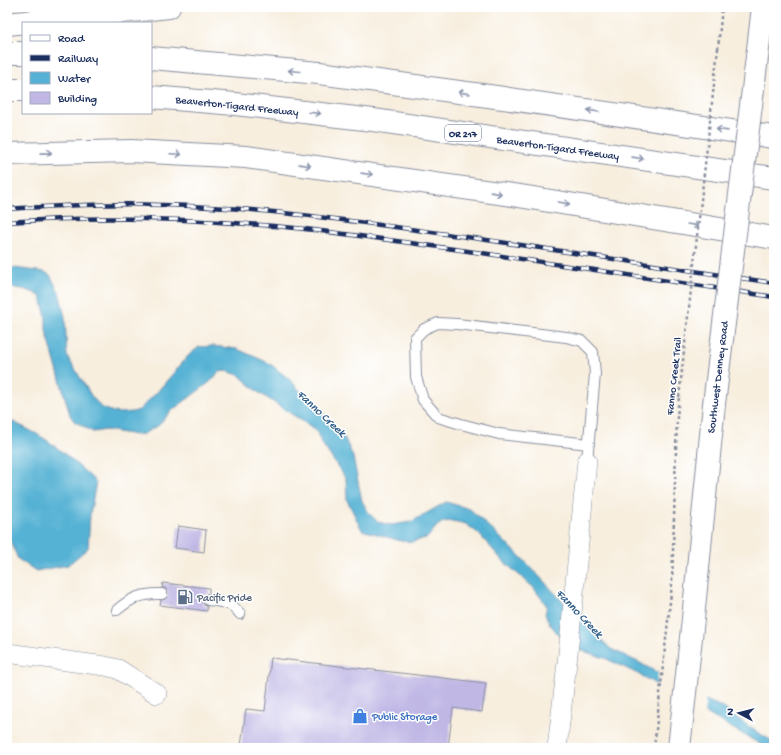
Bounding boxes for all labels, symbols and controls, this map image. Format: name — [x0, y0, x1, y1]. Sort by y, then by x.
legend — [22, 22, 152, 114]
text: Road — [58, 33, 85, 47]
text: Railway — [58, 53, 98, 67]
one-way arrow — [288, 67, 301, 74]
text: Water — [58, 73, 92, 87]
one-way arrow — [458, 89, 471, 97]
text: Building — [57, 93, 97, 107]
street label: Beaverton-Tigard Freeway — [174, 94, 299, 119]
one-way arrow — [587, 107, 600, 115]
one-way arrow — [308, 109, 321, 117]
road number: OR 217 — [445, 125, 481, 141]
one-way arrow — [715, 126, 728, 134]
street label: Beaverton-Tigard Freeway — [495, 134, 620, 164]
one-way arrow — [39, 149, 52, 157]
one-way arrow — [169, 150, 182, 157]
one-way arrow — [631, 154, 644, 162]
one-way arrow — [298, 161, 311, 169]
one-way arrow — [360, 170, 373, 178]
one-way arrow — [489, 189, 502, 197]
one-way arrow — [557, 199, 570, 207]
one-way arrow — [686, 221, 699, 229]
street label: Southwest Denney Road — [706, 319, 732, 434]
street label: Fanno Creek Trail — [665, 336, 685, 417]
water label: Fanno Creek — [293, 388, 349, 442]
water label: Fanno Creek — [552, 587, 606, 643]
fuel station icon: Pacific Pride — [176, 588, 194, 606]
place label: Pacific Pride — [196, 592, 252, 605]
north arrow — [719, 693, 759, 733]
shop icon: Public Storage — [351, 707, 369, 725]
text: N — [725, 708, 737, 716]
place label: Public Storage — [371, 712, 438, 724]

